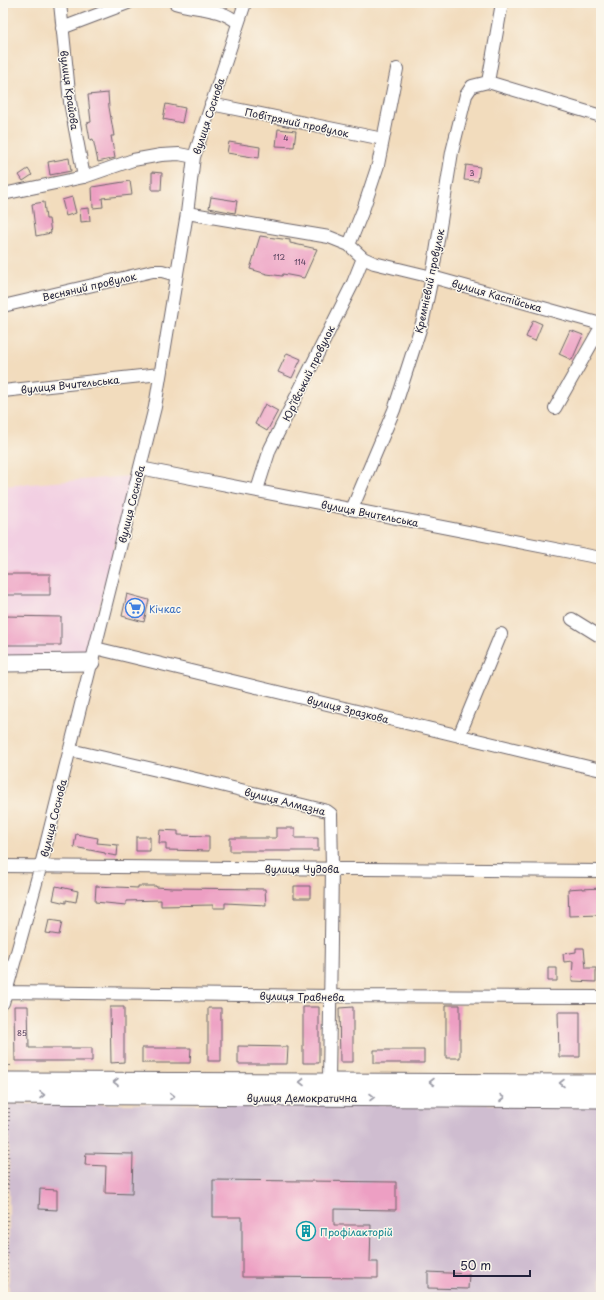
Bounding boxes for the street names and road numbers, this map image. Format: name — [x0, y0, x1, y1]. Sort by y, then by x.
street label: вулиця Крайова — [57, 49, 83, 131]
street label: вулиця Соснова — [189, 75, 228, 156]
street label: Повітряний провулок — [243, 104, 350, 141]
street label: Кремнієвий провулок — [411, 227, 448, 335]
street label: Весняний провулок — [41, 268, 138, 305]
street label: вулиця Каспійська — [450, 275, 545, 315]
street label: Юр’ївський провулок — [278, 323, 339, 424]
street label: вулиця Вчительська — [20, 371, 121, 397]
street label: вулиця Соснова — [114, 463, 148, 544]
street label: вулиця Вчительська — [320, 496, 421, 530]
street label: вулиця Зразкова — [305, 692, 391, 727]
street label: вулиця Соснова — [36, 777, 70, 858]
street label: вулиця Алмазна — [243, 784, 328, 819]
street label: вулиця Чудова — [265, 861, 340, 877]
street label: вулиця Травнева — [259, 988, 345, 1004]
street label: вулиця Демократична — [247, 1090, 358, 1105]

